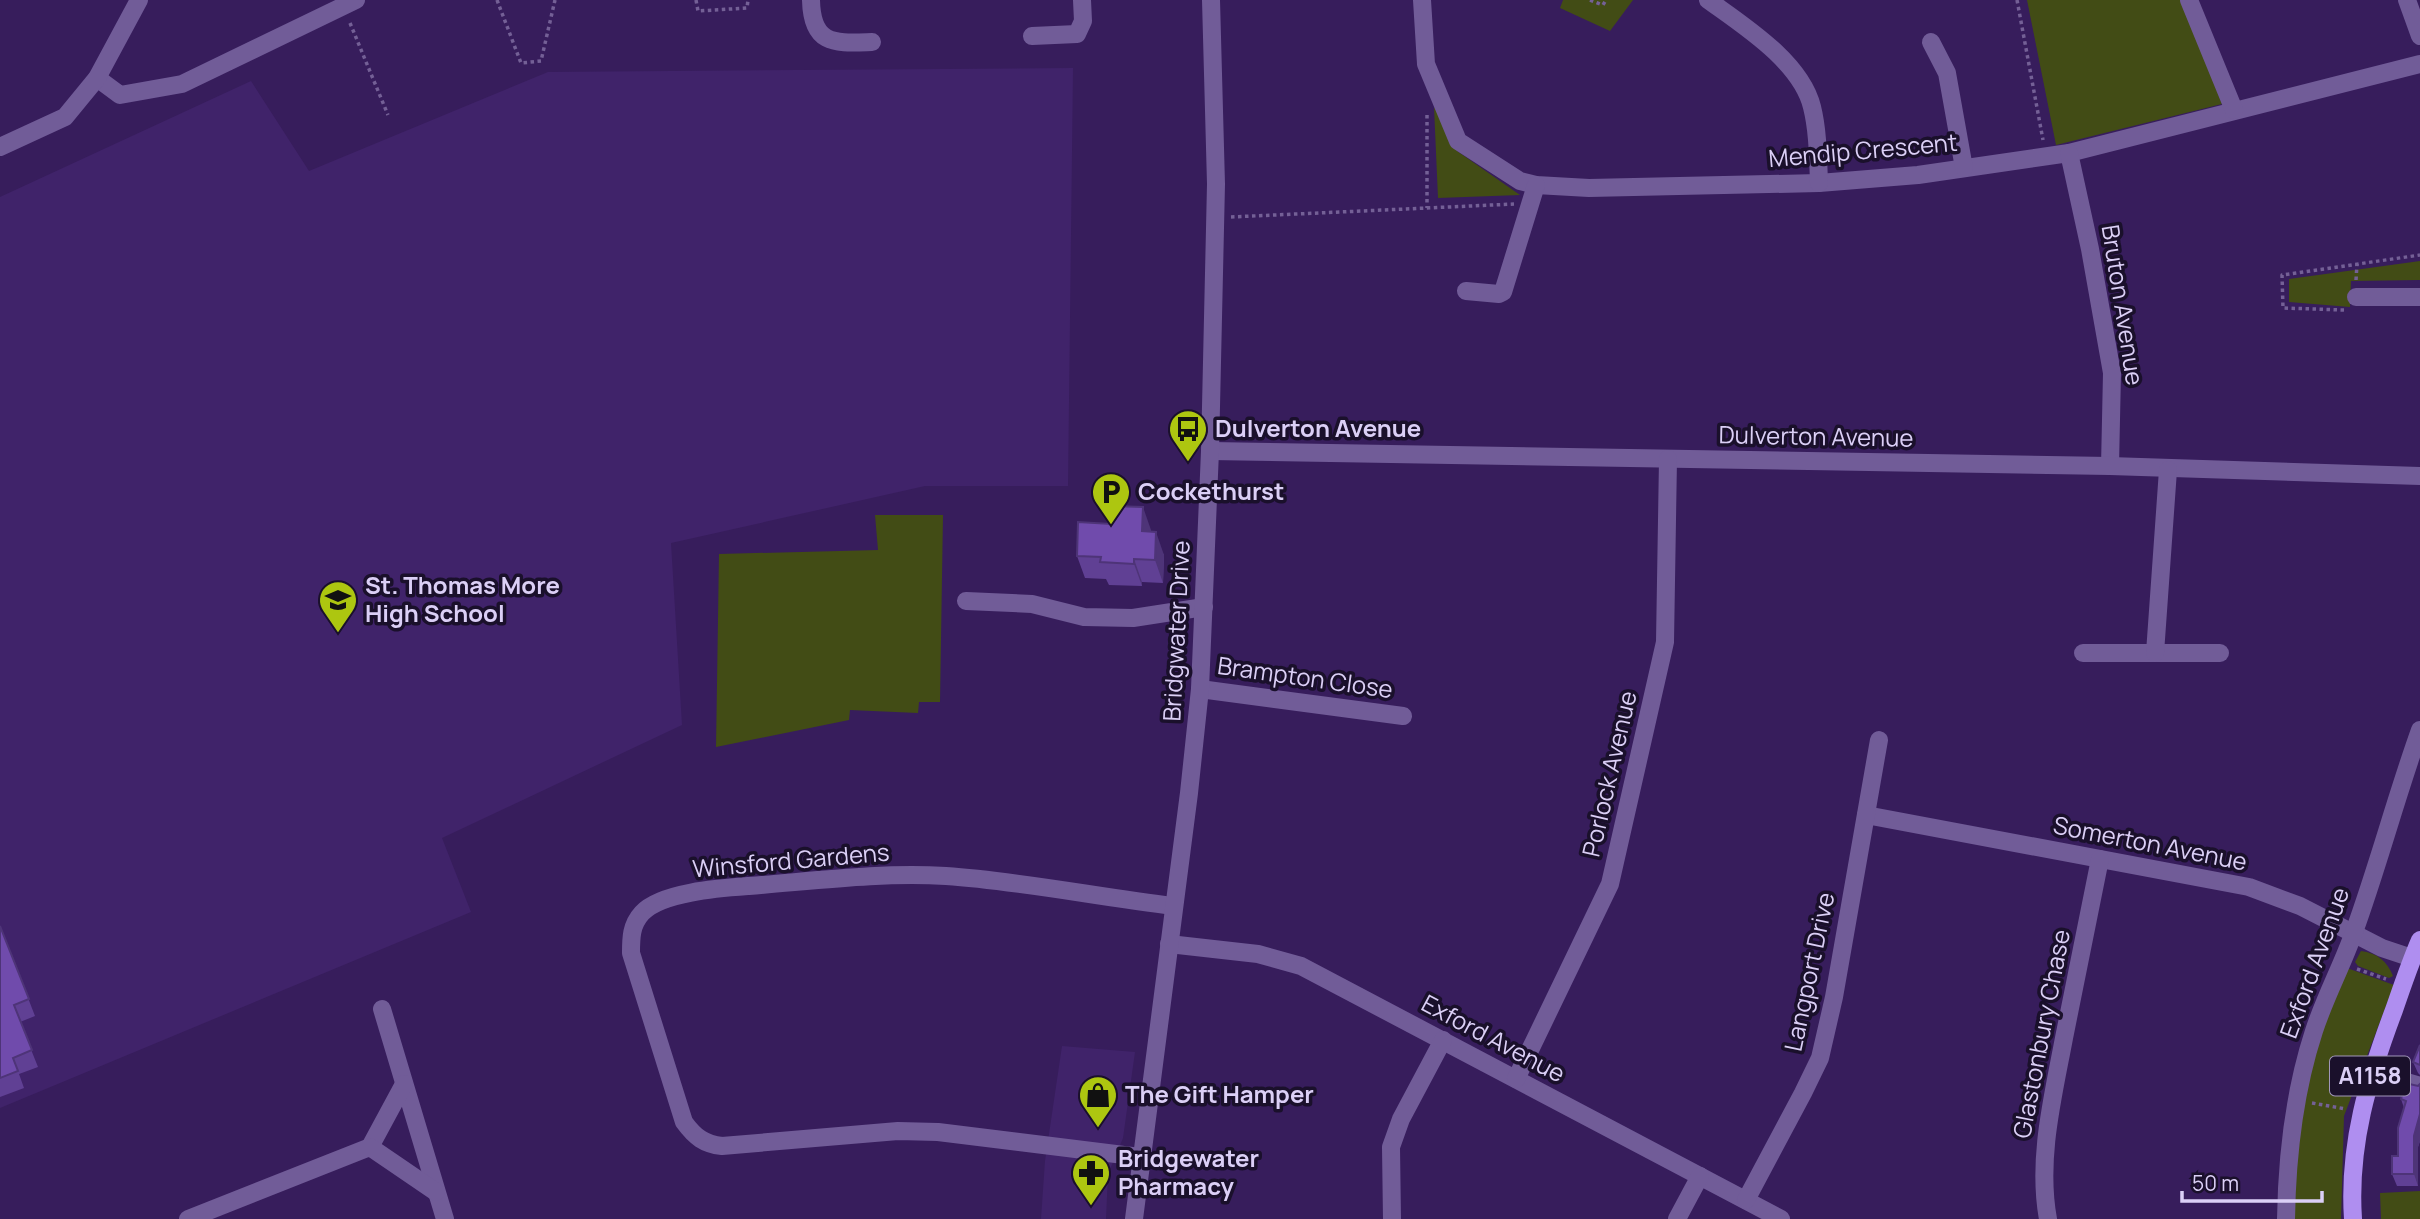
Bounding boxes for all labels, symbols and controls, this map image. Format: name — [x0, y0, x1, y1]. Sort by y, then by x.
street label: Mendip Crescent — [1767, 125, 1959, 174]
street label: Bruton Avenue — [2095, 222, 2152, 387]
bus stop icon: Dulverton Avenue — [1167, 408, 1209, 463]
place label: Dulverton Avenue — [1215, 411, 1421, 444]
street label: Dulverton Avenue — [1718, 417, 1914, 454]
parking icon: Cockethurst — [1090, 471, 1132, 526]
place label: Cockethurst — [1138, 474, 1284, 507]
street label: Bridgwater Drive — [1154, 540, 1197, 722]
place label: St. Thomas More High School — [365, 568, 560, 629]
school or university icon: St. Thomas More High School — [317, 579, 359, 634]
street label: Brampton Close — [1215, 648, 1395, 705]
street label: Porlock Avenue — [1573, 688, 1644, 860]
street label: Somerton Avenue — [2051, 808, 2250, 877]
street label: Winsford Gardens — [691, 834, 891, 885]
street label: Exford Avenue — [2271, 883, 2356, 1042]
street label: Langport Drive — [1776, 889, 1841, 1054]
street label: Glastonbury Chase — [2004, 927, 2077, 1141]
street label: Exford Avenue — [1416, 986, 1571, 1089]
road number: A1158 — [2330, 1056, 2410, 1096]
shop icon: The Gift Hamper — [1077, 1074, 1119, 1129]
place label: The Gift Hamper — [1125, 1077, 1314, 1110]
place label: Bridgewater Pharmacy — [1118, 1141, 1259, 1202]
pharmacy icon: Bridgewater Pharmacy — [1070, 1152, 1112, 1207]
scale bar — [2182, 1160, 2322, 1204]
text: 50 m — [2192, 1169, 2239, 1197]

